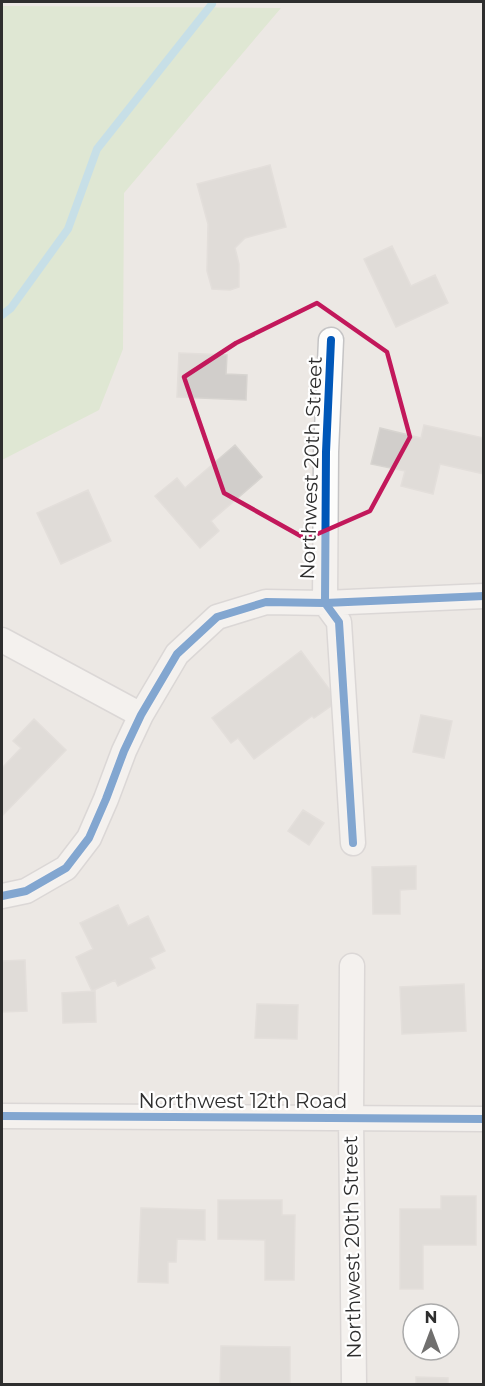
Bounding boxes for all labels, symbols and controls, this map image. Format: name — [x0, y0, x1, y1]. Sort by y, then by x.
street label: Northwest 20th Street — [295, 356, 327, 580]
street label: Northwest 12th Road — [139, 1089, 347, 1113]
street label: Northwest 20th Street — [338, 1135, 366, 1359]
north arrow — [401, 1302, 461, 1362]
text: N — [425, 1308, 437, 1327]

